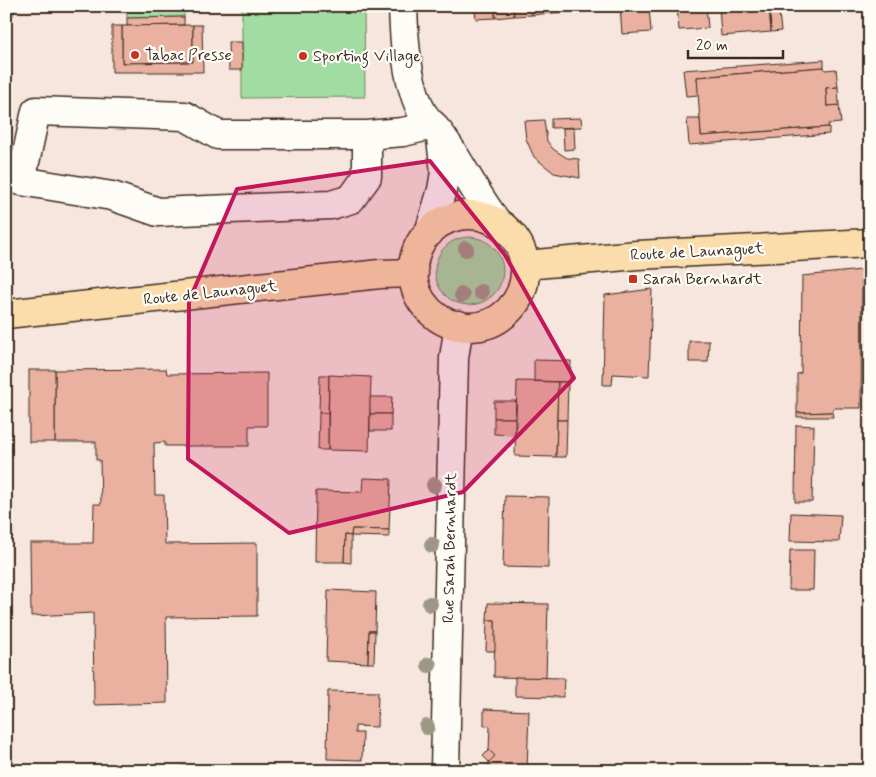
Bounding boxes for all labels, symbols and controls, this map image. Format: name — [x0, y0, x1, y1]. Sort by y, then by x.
scale bar — [688, 28, 784, 60]
text: 20 m — [696, 36, 728, 56]
place label: Tabac Presse — [145, 45, 232, 66]
place label: Sporting Village — [313, 46, 421, 68]
marker: Tabac Presse — [129, 49, 141, 61]
marker: Sporting Village — [297, 50, 309, 62]
street label: Route de Launaguet — [630, 238, 765, 267]
place label: Sarah Bernhardt — [643, 269, 763, 290]
marker: Sarah Bernhardt — [627, 273, 639, 285]
street label: Route de Launaguet — [142, 275, 278, 311]
street label: Rue Sarah Bernhardt — [438, 472, 462, 623]

